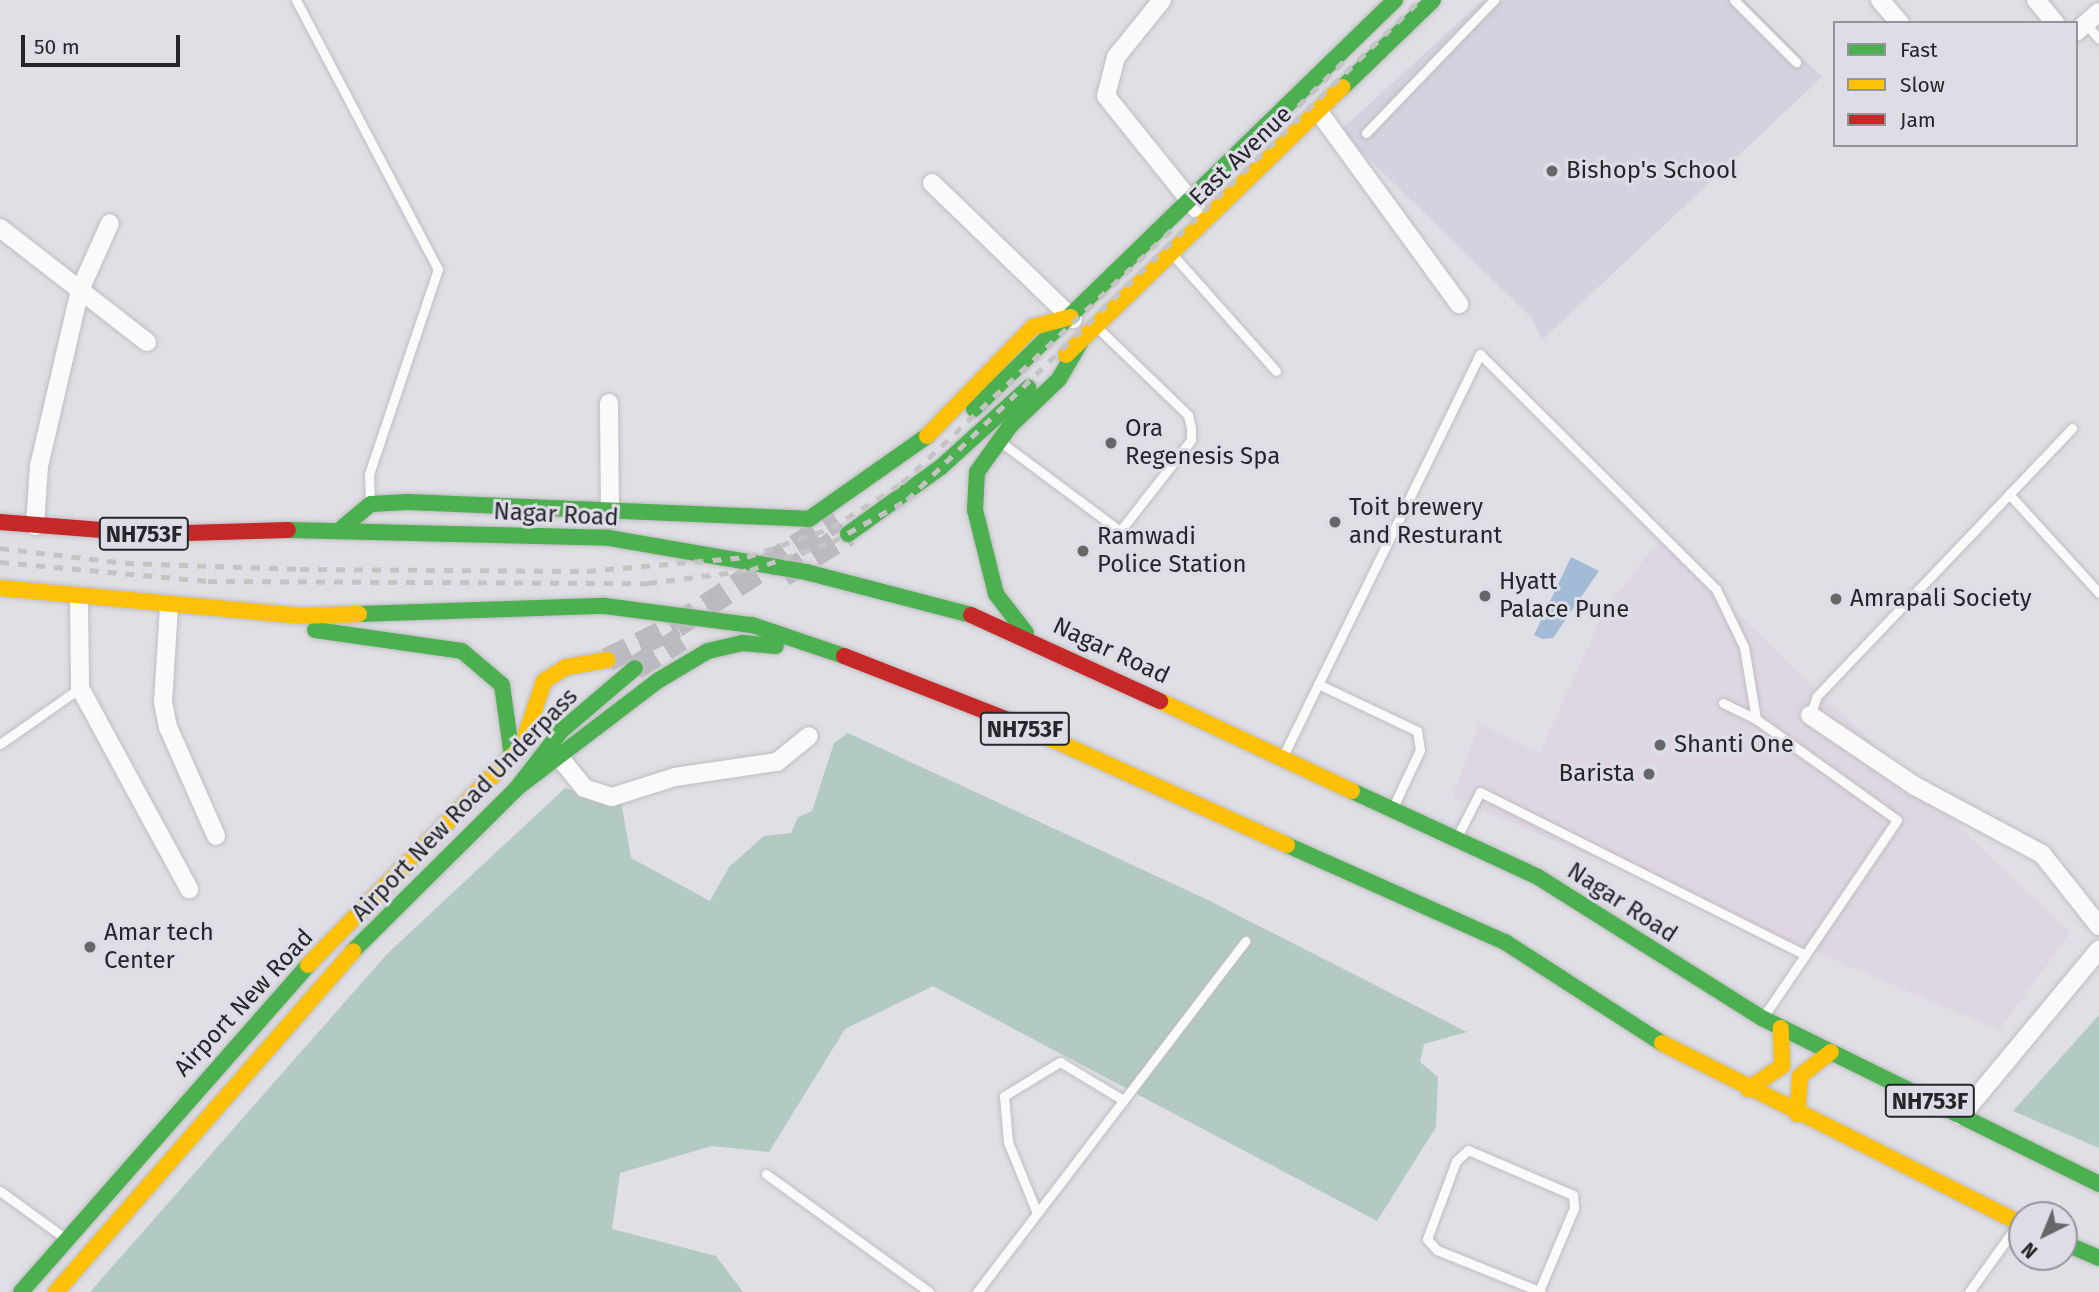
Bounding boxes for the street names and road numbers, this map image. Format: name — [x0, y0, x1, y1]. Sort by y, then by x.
street label: East Avenue — [1184, 100, 1298, 212]
street label: Nagar Road — [493, 497, 619, 533]
road number: NH753F — [99, 514, 190, 554]
street label: Nagar Road — [1048, 611, 1174, 691]
street label: Airport New Road Underpass — [346, 683, 584, 927]
road number: NH753F — [979, 709, 1070, 748]
street label: Nagar Road — [1562, 857, 1682, 949]
street label: Airport New Road — [168, 923, 320, 1083]
road number: NH753F — [1884, 1082, 1976, 1120]

